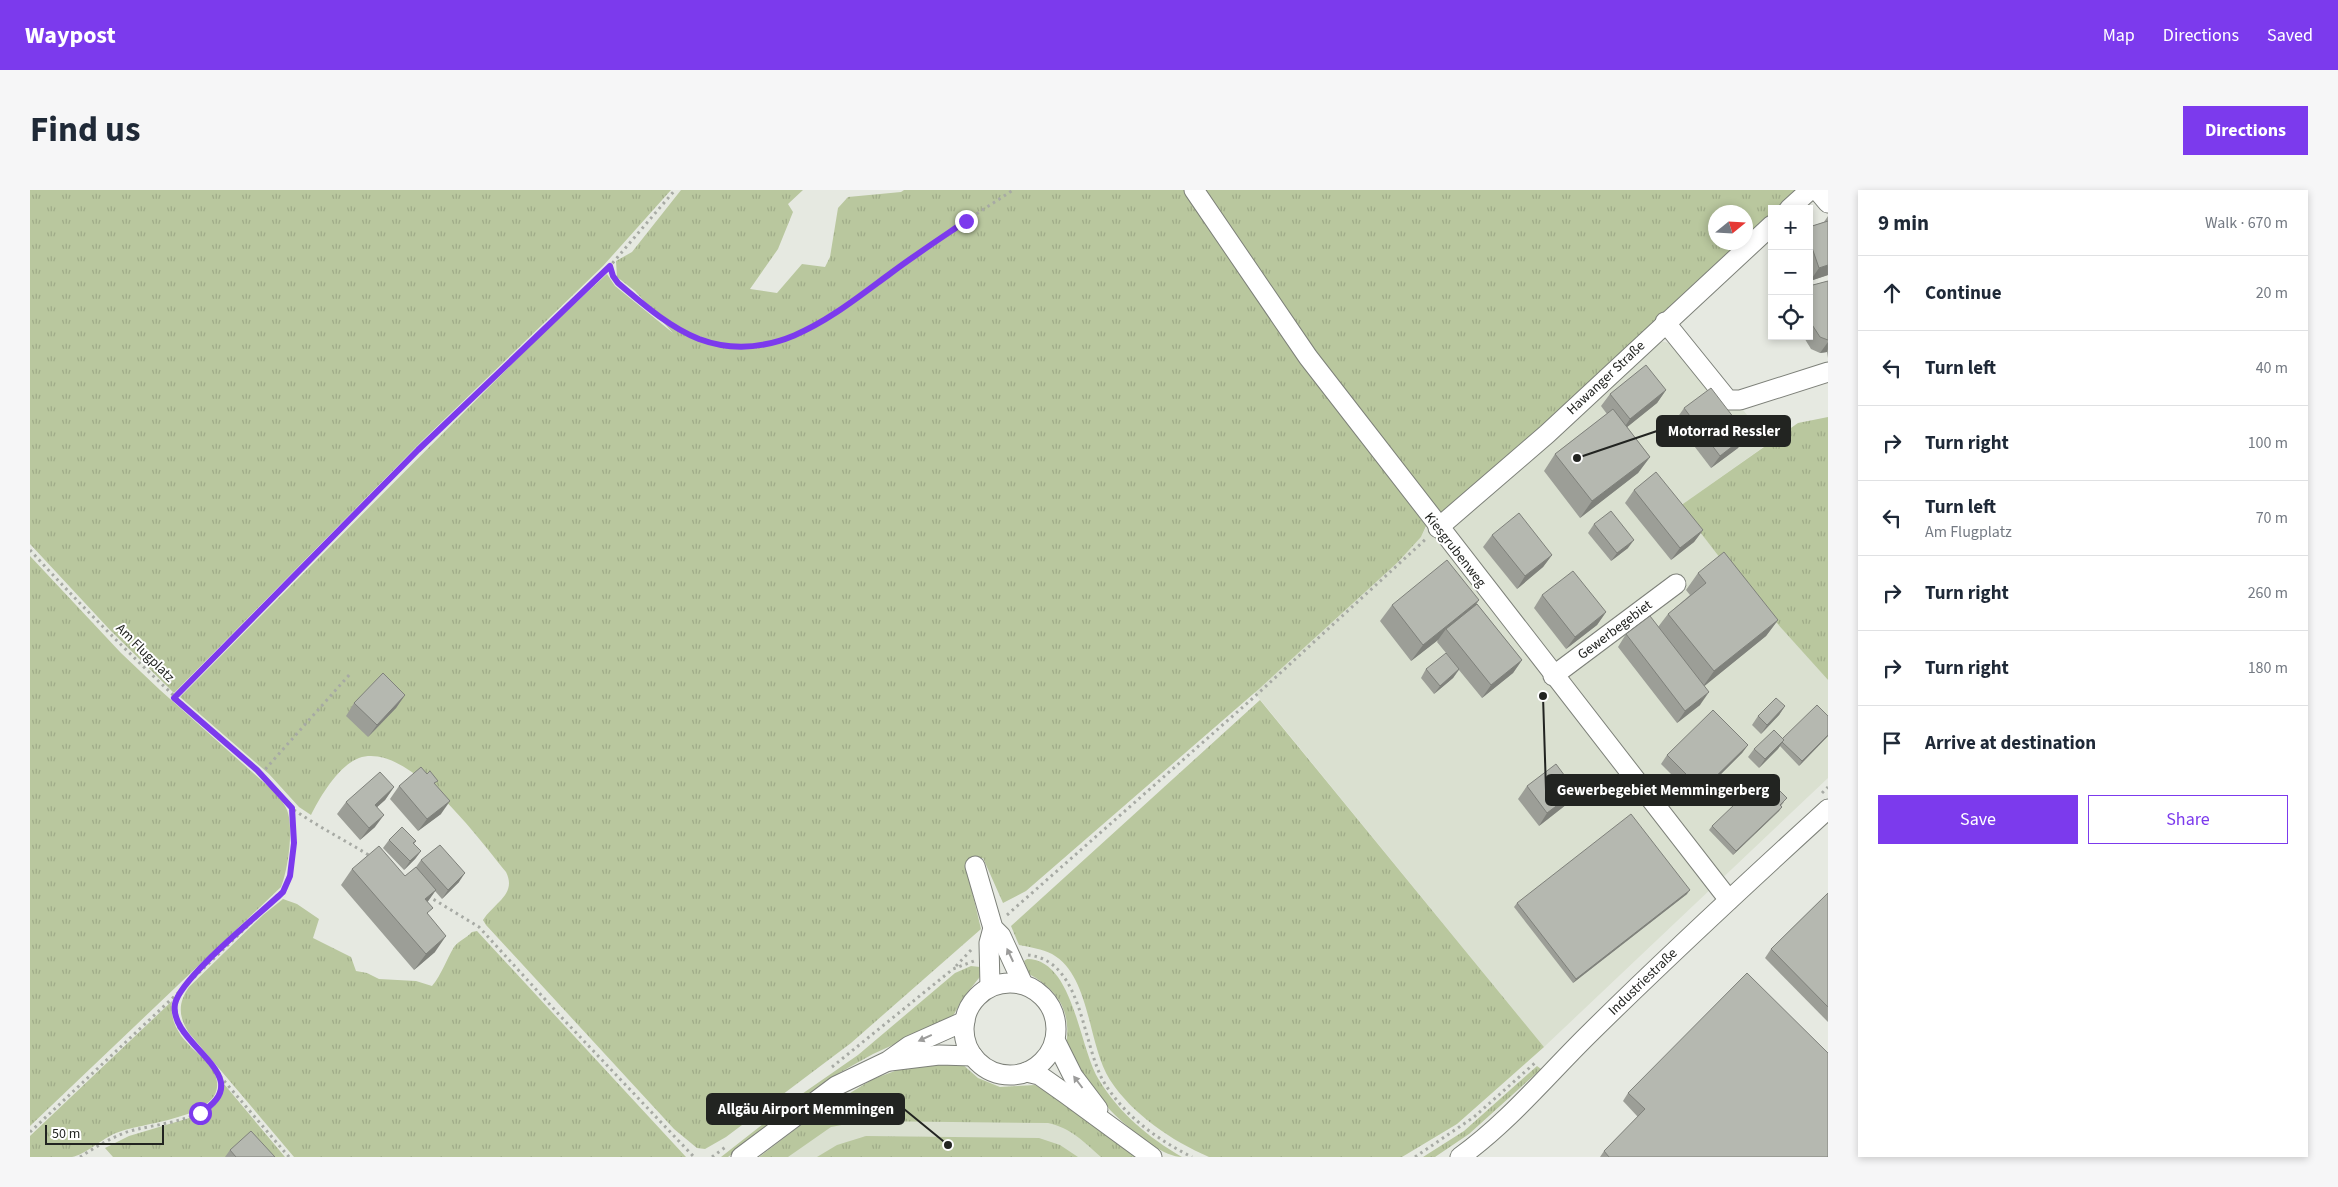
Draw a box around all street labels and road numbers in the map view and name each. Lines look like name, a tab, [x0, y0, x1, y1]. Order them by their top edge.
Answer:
street label: Hawanger Straße	[1562, 336, 1650, 420]
street label: Kiesgrubenweg	[1419, 508, 1491, 592]
street label: Gewerbegebiet	[1574, 595, 1657, 665]
street label: Am Flugplatz	[111, 619, 179, 687]
street label: Industriestraße	[1604, 944, 1682, 1020]

